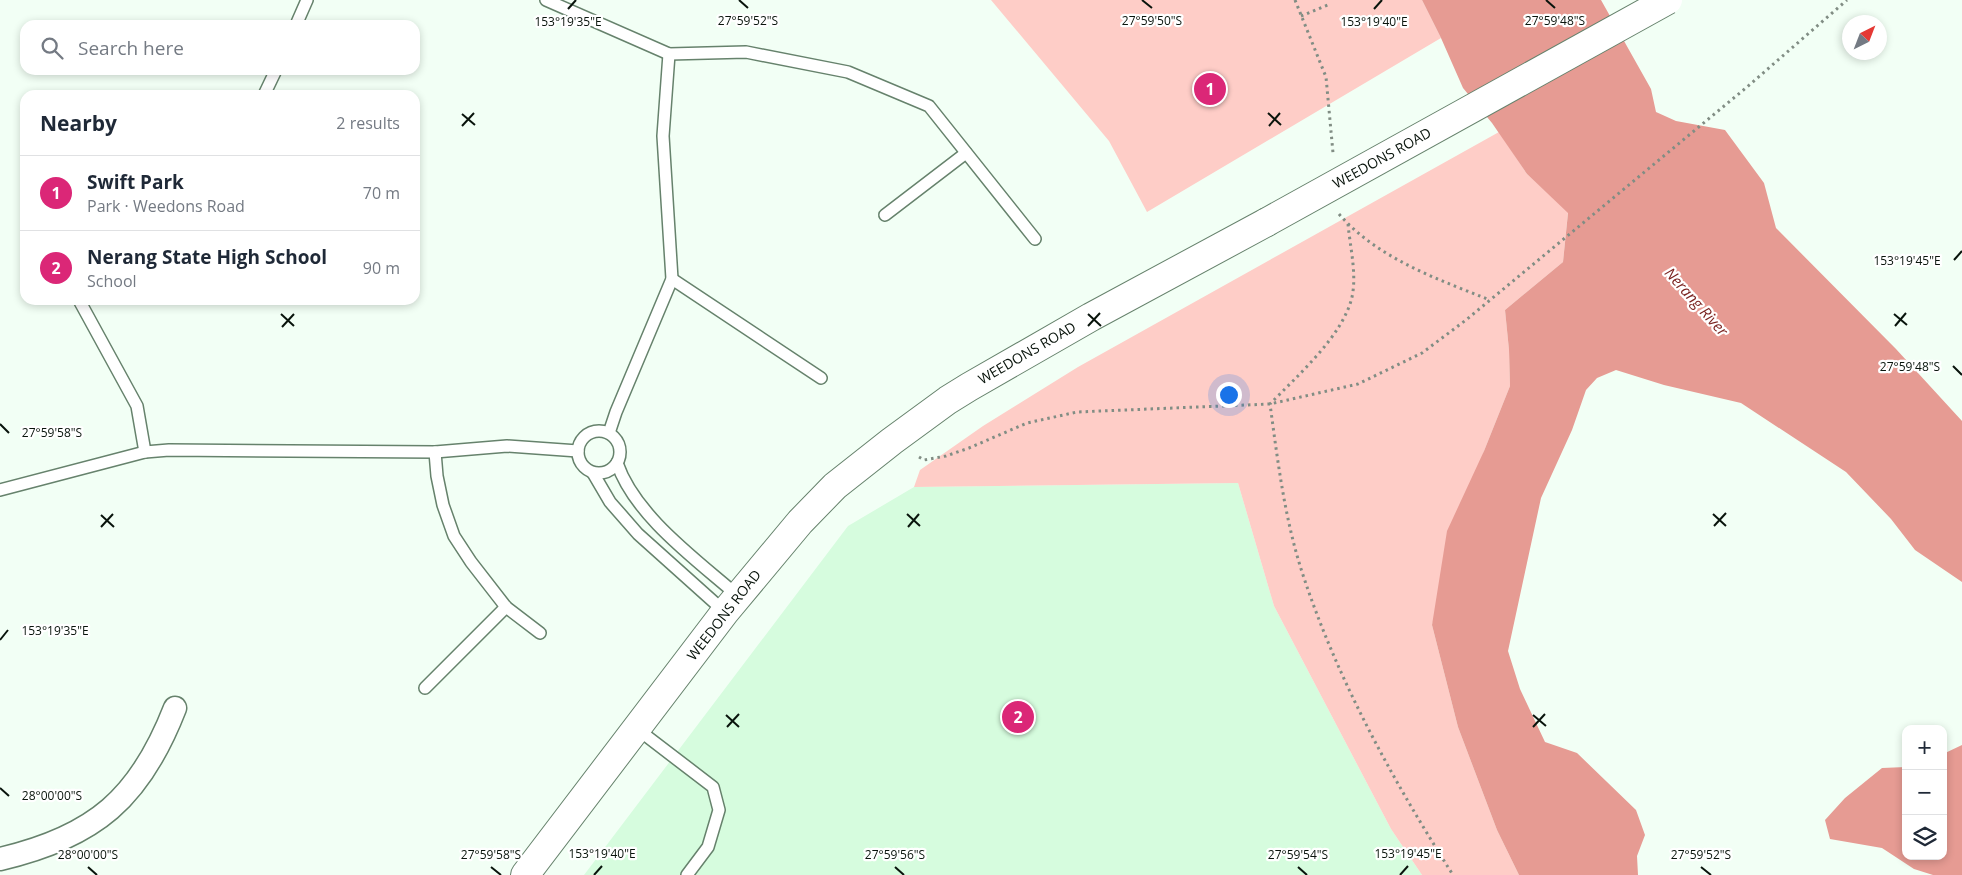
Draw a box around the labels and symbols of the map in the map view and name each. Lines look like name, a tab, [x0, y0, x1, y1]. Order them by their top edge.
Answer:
text: 27°59'52"S	[718, 12, 778, 29]
text: 27°59'50"S	[1122, 12, 1182, 29]
text: 27°59'48"S	[1525, 12, 1585, 29]
text: 153°19'35"E	[534, 13, 602, 30]
text: 153°19'40"E	[1340, 13, 1408, 30]
north arrow	[1842, 15, 1887, 60]
pin: 1	[1194, 70, 1226, 108]
street label: WEEDONS ROAD	[1329, 123, 1434, 193]
text: 153°19'45"E	[1873, 252, 1941, 269]
water label: Nerang River	[1661, 263, 1733, 341]
street label: WEEDONS ROAD	[974, 317, 1079, 388]
text: 27°59'48"S	[1880, 358, 1940, 375]
your location	[1216, 382, 1242, 408]
text: 27°59'58"S	[22, 424, 82, 441]
street label: WEEDONS ROAD	[682, 566, 765, 664]
text: 153°19'35"E	[21, 622, 89, 639]
pin: 2	[1002, 698, 1034, 736]
text: 28°00'00"S	[22, 787, 82, 804]
text: 153°19'40"E	[568, 845, 636, 862]
text: 153°19'45"E	[1374, 845, 1442, 862]
text: 28°00'00"S	[58, 846, 118, 863]
text: 27°59'58"S	[461, 846, 521, 863]
text: 27°59'56"S	[865, 846, 925, 863]
text: 27°59'54"S	[1268, 846, 1328, 863]
text: 27°59'52"S	[1671, 846, 1731, 863]

